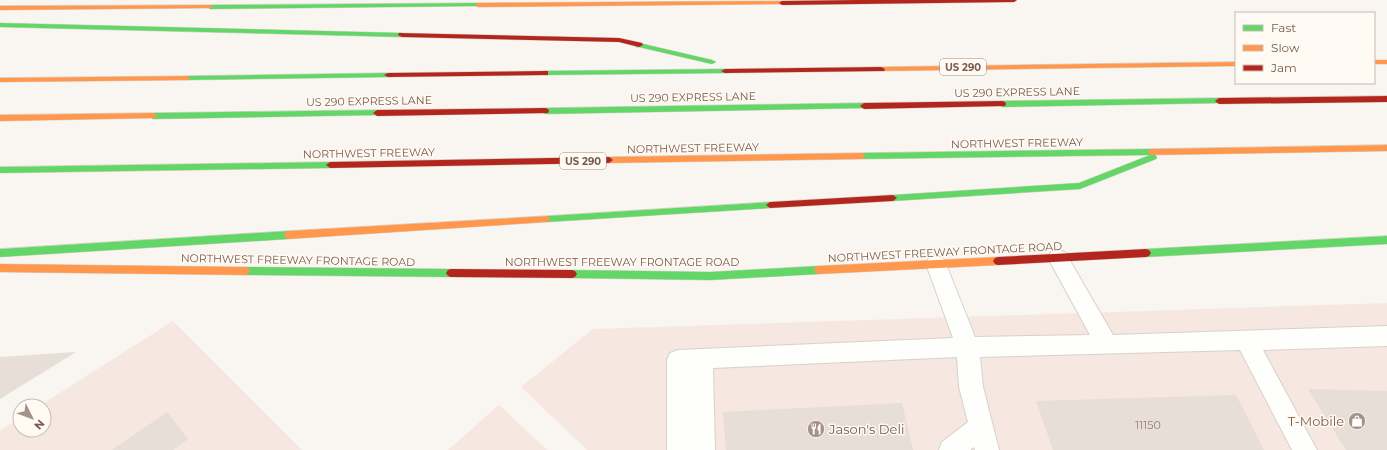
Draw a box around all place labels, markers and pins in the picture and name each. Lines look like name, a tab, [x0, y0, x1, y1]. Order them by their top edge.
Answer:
shop icon: T-Mobile	[1347, 411, 1367, 431]
place label: T-Mobile	[1288, 413, 1344, 429]
restaurant icon: Jason's Deli	[806, 419, 826, 439]
place label: Jason's Deli	[828, 421, 904, 437]

